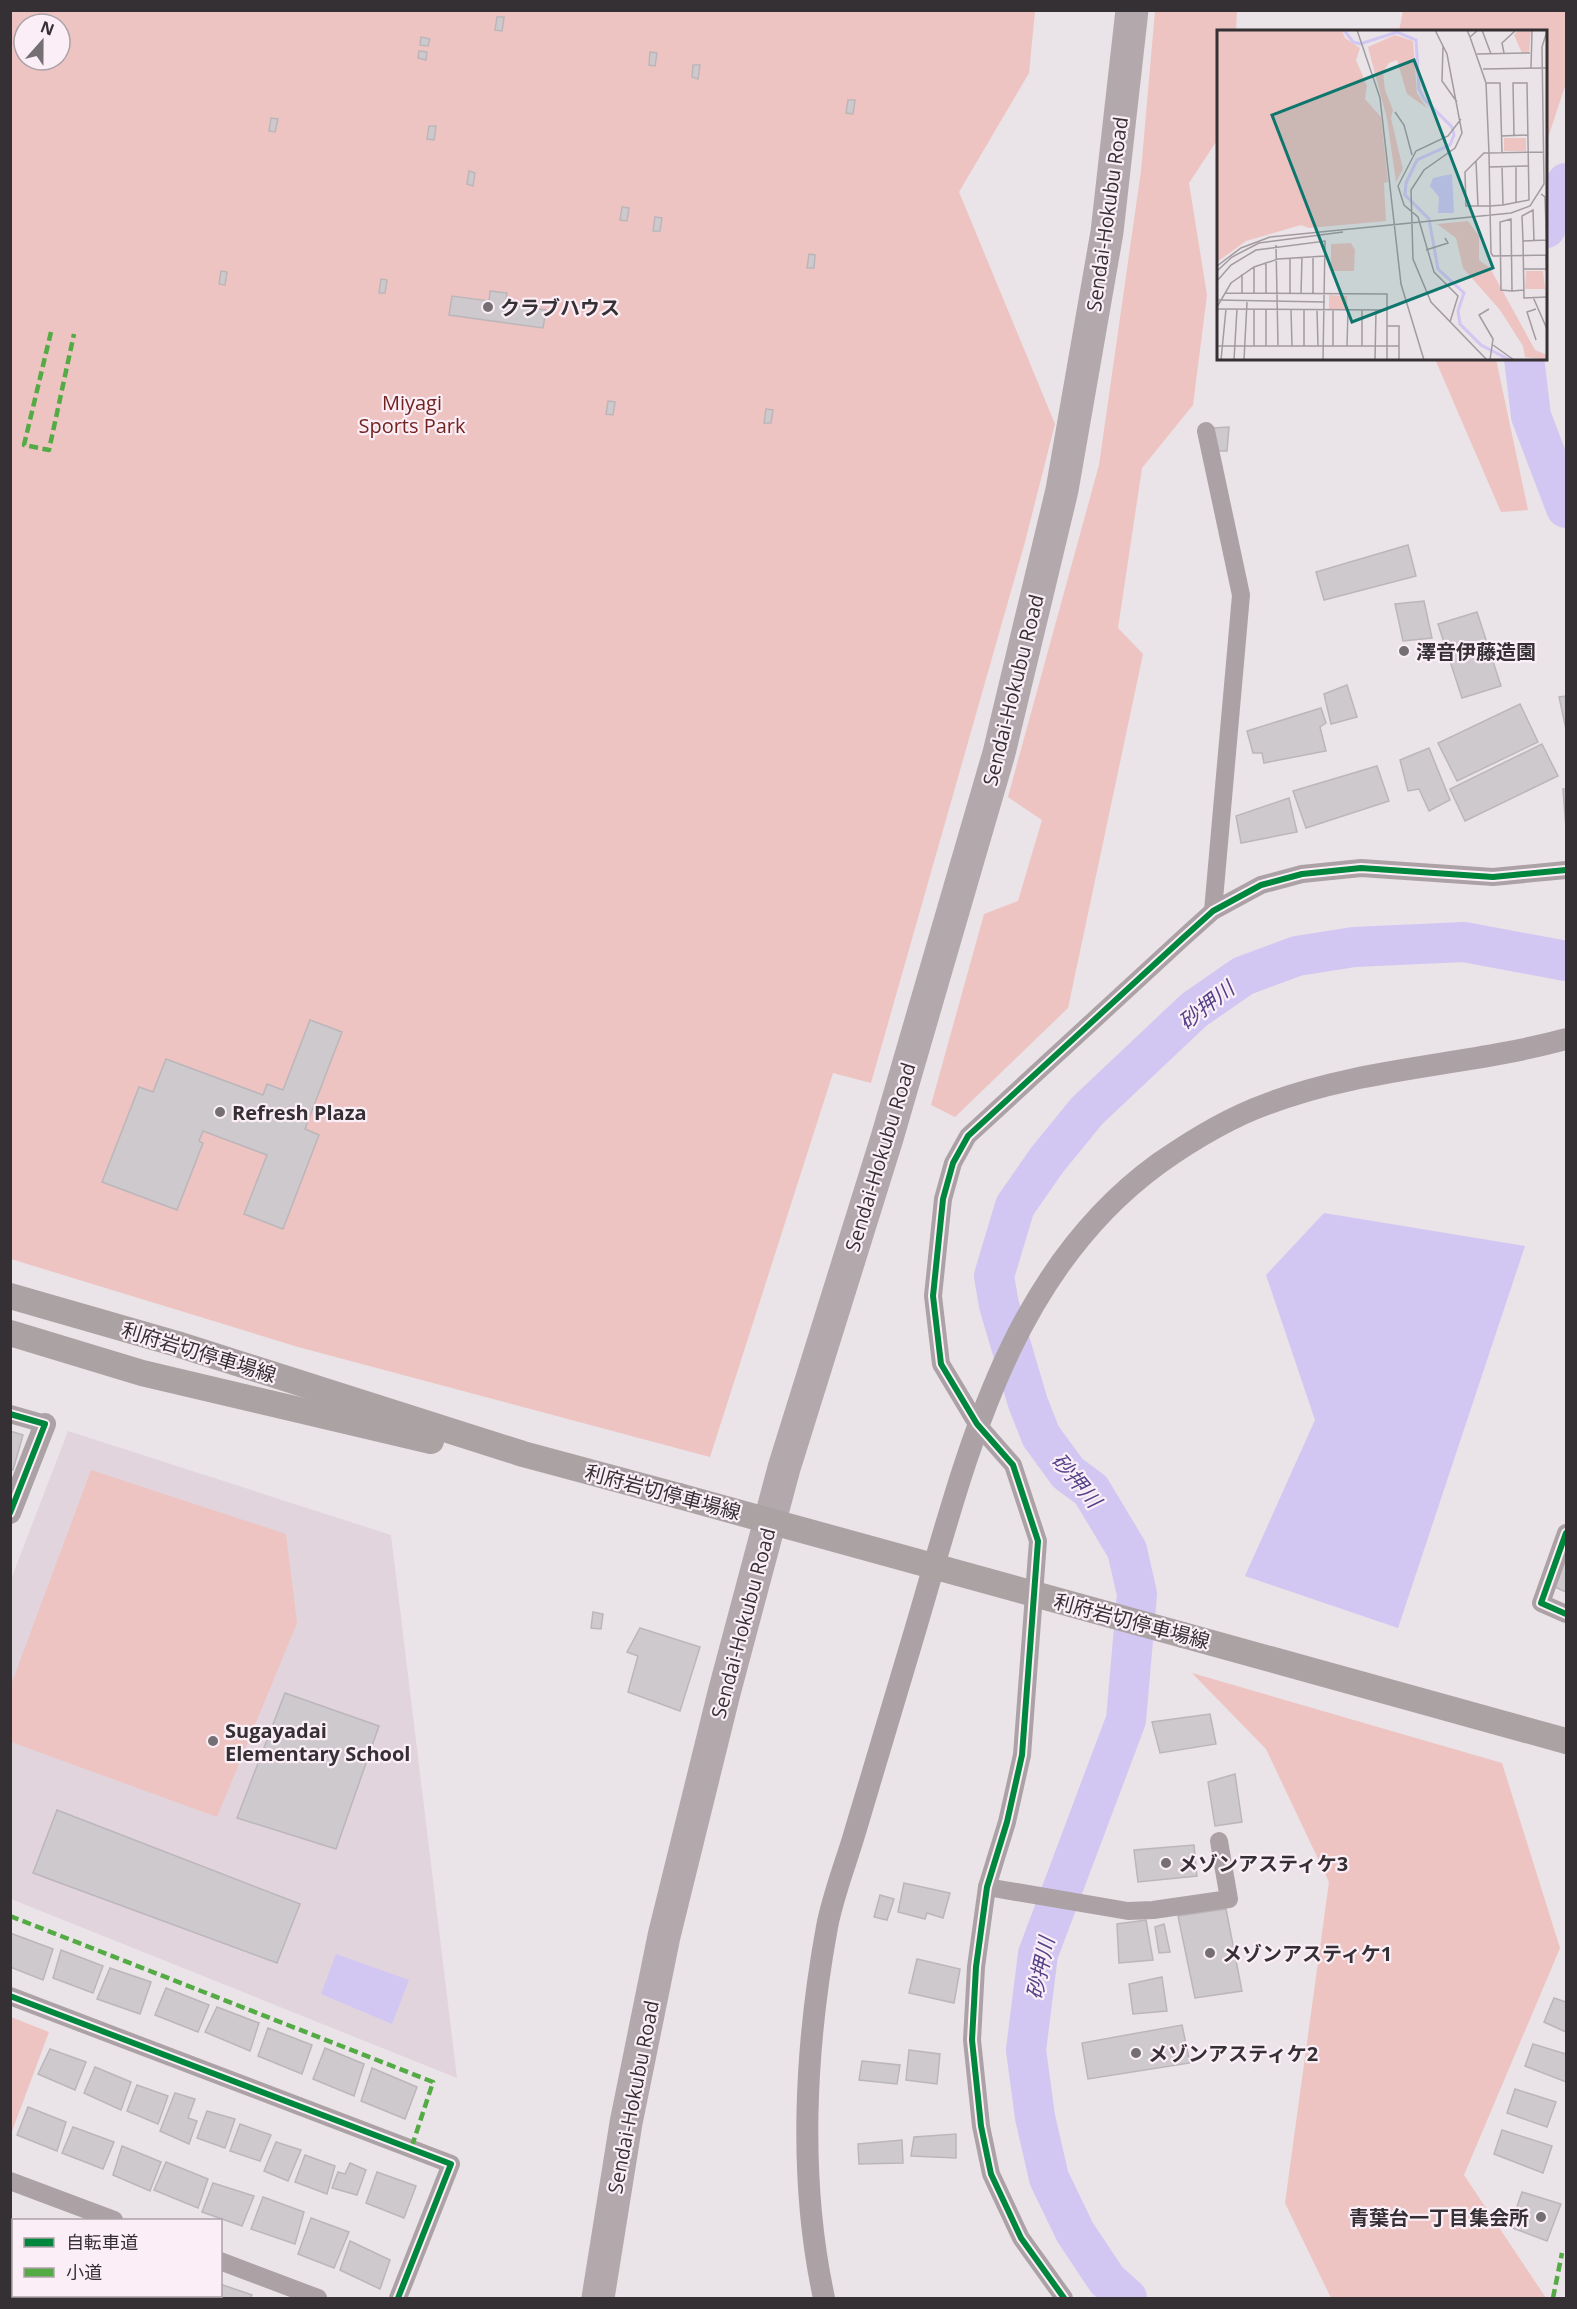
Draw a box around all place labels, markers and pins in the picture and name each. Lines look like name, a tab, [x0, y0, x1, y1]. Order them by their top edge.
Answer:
place label: クラブハウス	[500, 294, 620, 321]
marker: クラブハウス	[481, 300, 495, 314]
place label: 澤音伊藤造園	[1416, 638, 1536, 665]
marker: 澤音伊藤造園	[1397, 644, 1411, 658]
place label: Refresh Plaza	[232, 1099, 367, 1126]
marker: Refresh Plaza	[213, 1105, 227, 1119]
place label: Sugayadai Elementary School	[225, 1717, 410, 1767]
marker: Sugayadai Elementary School	[206, 1734, 220, 1748]
place label: メゾンアスティケ3	[1178, 1850, 1348, 1877]
marker: メゾンアスティケ3	[1159, 1856, 1173, 1870]
place label: メゾンアスティケ1	[1222, 1940, 1392, 1967]
marker: メゾンアスティケ1	[1203, 1946, 1217, 1960]
place label: メゾンアスティケ2	[1148, 2040, 1318, 2067]
marker: メゾンアスティケ2	[1129, 2046, 1143, 2060]
place label: 青葉台一丁目集会所	[1349, 2204, 1529, 2231]
marker: 青葉台一丁目集会所	[1534, 2210, 1548, 2224]

